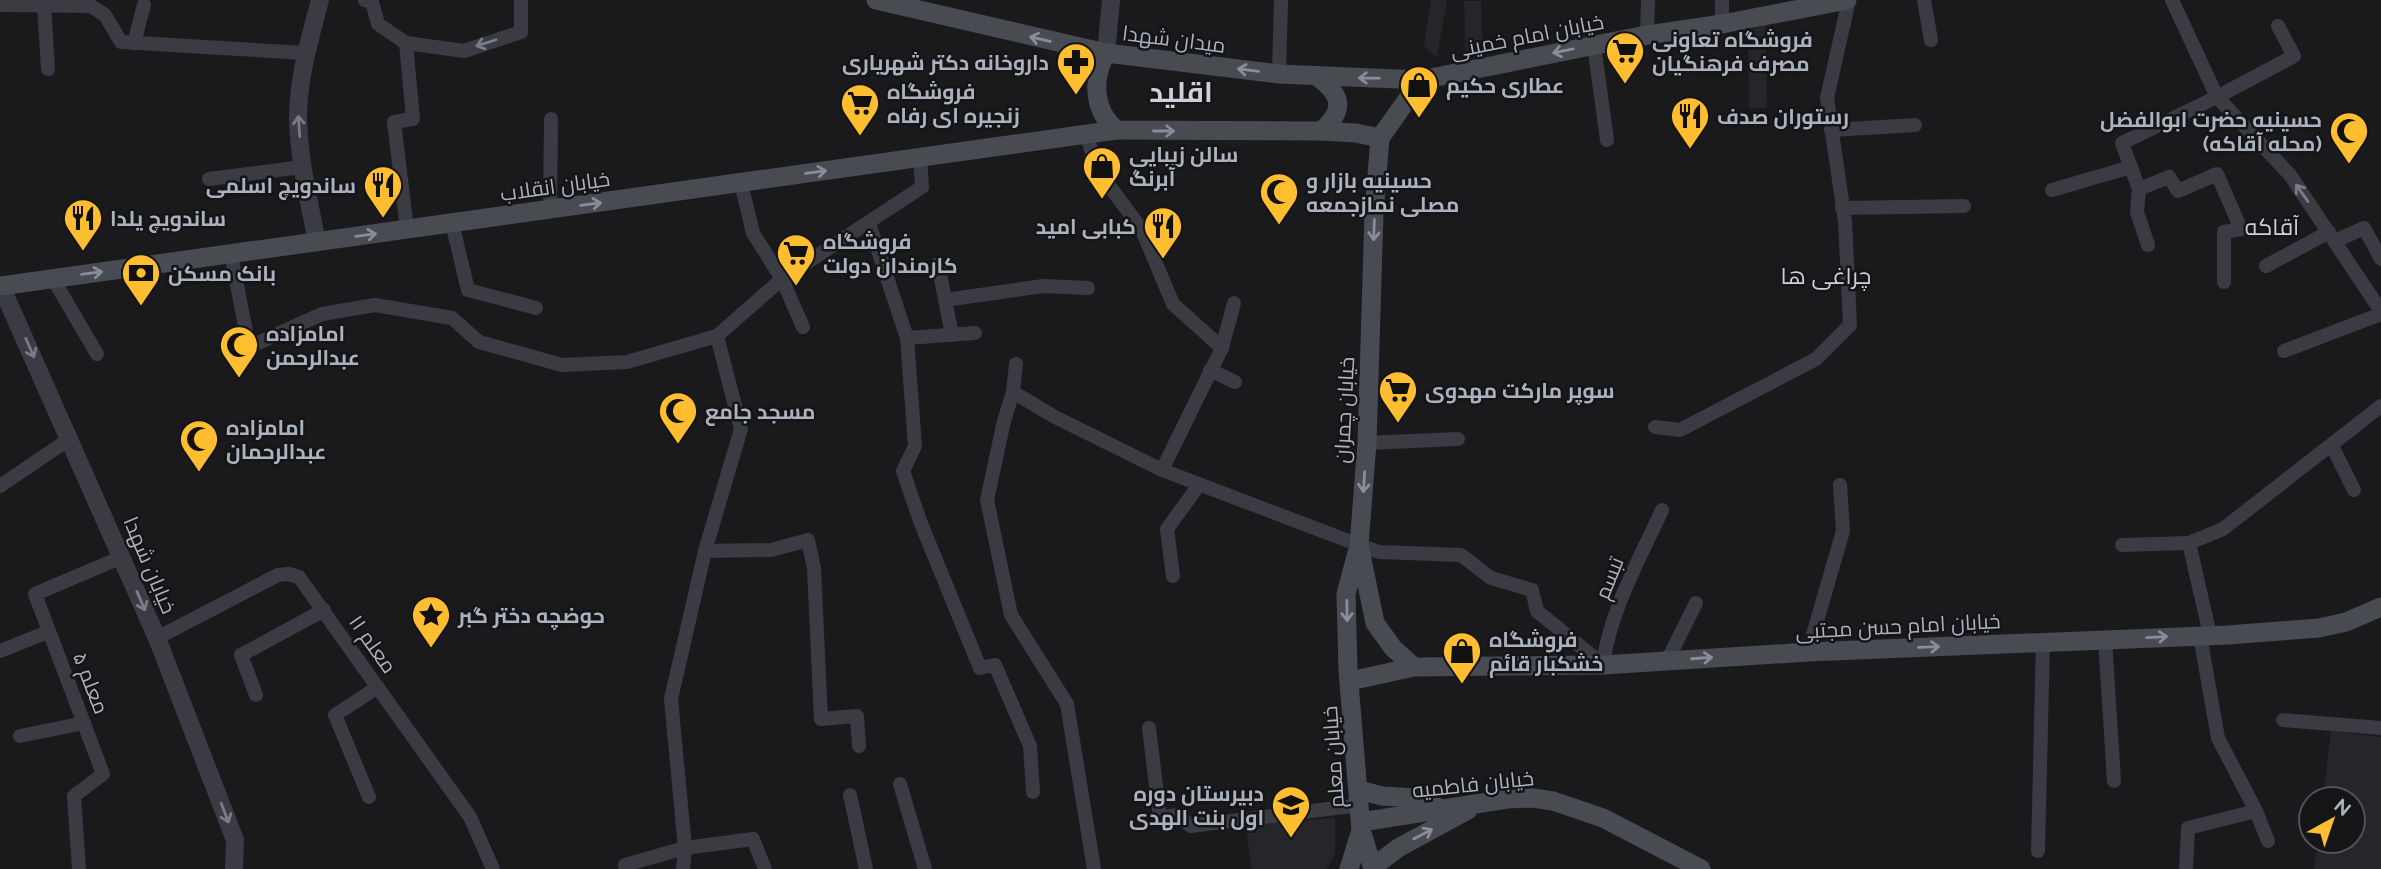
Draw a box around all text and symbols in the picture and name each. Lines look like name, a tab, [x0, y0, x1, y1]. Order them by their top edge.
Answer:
street label: خیابان امام خمینی	[1448, 9, 1606, 65]
street label: میدان شهدا	[1121, 20, 1227, 59]
place label: فروشگاه تعاونی مصرف فرهنگیان	[1652, 27, 1813, 76]
supermarket icon: فروشگاه تعاونی مصرف فرهنگیان	[1604, 30, 1646, 85]
one-way arrow	[1029, 31, 1052, 45]
one-way arrow	[476, 38, 498, 50]
pharmacy icon: داروخانه دکتر شهریاری	[1055, 41, 1097, 96]
one-way arrow	[1552, 45, 1575, 59]
place label: داروخانه دکتر شهریاری	[842, 50, 1049, 76]
one-way arrow	[1237, 64, 1260, 77]
shop icon: عطاری حکیم	[1398, 64, 1440, 119]
one-way arrow	[1358, 71, 1381, 85]
place label: عطاری حکیم	[1446, 73, 1564, 100]
district label: اقلید	[1149, 76, 1213, 109]
place label: فروشگاه زنجیره ای رفاه	[887, 79, 1020, 128]
supermarket icon: فروشگاه زنجیره ای رفاه	[839, 82, 881, 137]
restaurant icon: رستوران صدف	[1669, 95, 1711, 150]
place label: رستوران صدف	[1717, 104, 1849, 130]
place label: حسینیه حضرت ابوالفضل (محله آقاکه)	[2100, 107, 2322, 156]
mosque icon: حسینیه حضرت ابوالفضل (محله آقاکه)	[2328, 110, 2370, 165]
one-way arrow	[292, 116, 305, 138]
one-way arrow	[1152, 124, 1175, 138]
place label: سالن زیبایی آبرنگ	[1129, 142, 1238, 191]
shop icon: سالن زیبایی آبرنگ	[1081, 145, 1123, 200]
restaurant icon: ساندویچ اسلمی	[362, 164, 404, 219]
street label: خیابان انقلاب	[499, 166, 612, 207]
one-way arrow	[804, 166, 827, 179]
place label: حسینیه بازار و مصلی نمازجمعه	[1306, 168, 1459, 217]
mosque icon: حسینیه بازار و مصلی نمازجمعه	[1258, 171, 1300, 226]
place label: ساندویچ اسلمی	[206, 173, 356, 200]
one-way arrow	[2295, 184, 2309, 203]
restaurant icon: ساندویچ یلدا	[62, 197, 104, 252]
one-way arrow	[579, 197, 602, 210]
restaurant icon: کبابی امید	[1142, 205, 1184, 260]
place label: ساندویچ یلدا	[110, 206, 226, 233]
district label: آقاکه	[2245, 213, 2299, 240]
place label: کبابی امید	[1036, 214, 1136, 239]
one-way arrow	[1367, 218, 1380, 241]
one-way arrow	[354, 228, 377, 241]
place label: فروشگاه کارمندان دولت	[823, 229, 958, 279]
supermarket icon: فروشگاه کارمندان دولت	[775, 232, 817, 287]
bank icon: بانک مسکن	[120, 252, 162, 307]
place label: بانک مسکن	[168, 261, 276, 286]
district label: چراغی ها	[1781, 262, 1871, 291]
one-way arrow	[80, 267, 103, 280]
place label: امامزاده عبدالرحمن	[266, 321, 360, 370]
mosque icon: امامزاده عبدالرحمن	[218, 324, 260, 379]
one-way arrow	[24, 337, 37, 358]
street label: خیابان چمران	[1329, 356, 1361, 464]
supermarket icon: سوپر مارکت مهدوی	[1377, 369, 1419, 424]
place label: سوپر مارکت مهدوی	[1425, 378, 1615, 406]
mosque icon: مسجد جامع	[657, 390, 699, 445]
place label: مسجد جامع	[705, 399, 815, 426]
place label: امامزاده عبدالرحمان	[226, 415, 326, 464]
mosque icon: امامزاده عبدالرحمان	[178, 418, 220, 473]
one-way arrow	[1357, 470, 1370, 493]
street label: خیابان شهدا	[117, 513, 182, 618]
street label: تبسم	[1589, 553, 1631, 604]
one-way arrow	[135, 590, 148, 611]
place icon: حوضچه دختر گبر	[410, 594, 452, 649]
one-way arrow	[1340, 600, 1354, 623]
place label: حوضچه دختر گبر	[457, 603, 605, 631]
street label: خیابان امام حسن مجتبی	[1795, 608, 2001, 646]
street label: معلم ۱۱	[342, 610, 402, 679]
place label: فروشگاه خشکبار قائم	[1489, 627, 1603, 678]
shop icon: فروشگاه خشکبار قائم	[1441, 630, 1483, 685]
one-way arrow	[2145, 630, 2168, 643]
one-way arrow	[1918, 640, 1941, 653]
street label: معلم ۵	[66, 649, 114, 718]
one-way arrow	[1691, 652, 1714, 665]
street label: خیابان معلم	[1317, 705, 1351, 809]
street label: خیابان فاطمیه	[1411, 765, 1535, 804]
place label: دبیرستان دوره اول بنت الهدی	[1129, 781, 1264, 831]
school or university icon: دبیرستان دوره اول بنت الهدی	[1270, 784, 1312, 839]
north arrow	[2297, 785, 2367, 855]
text: N	[2330, 794, 2356, 820]
one-way arrow	[219, 801, 232, 823]
one-way arrow	[1412, 827, 1432, 841]

